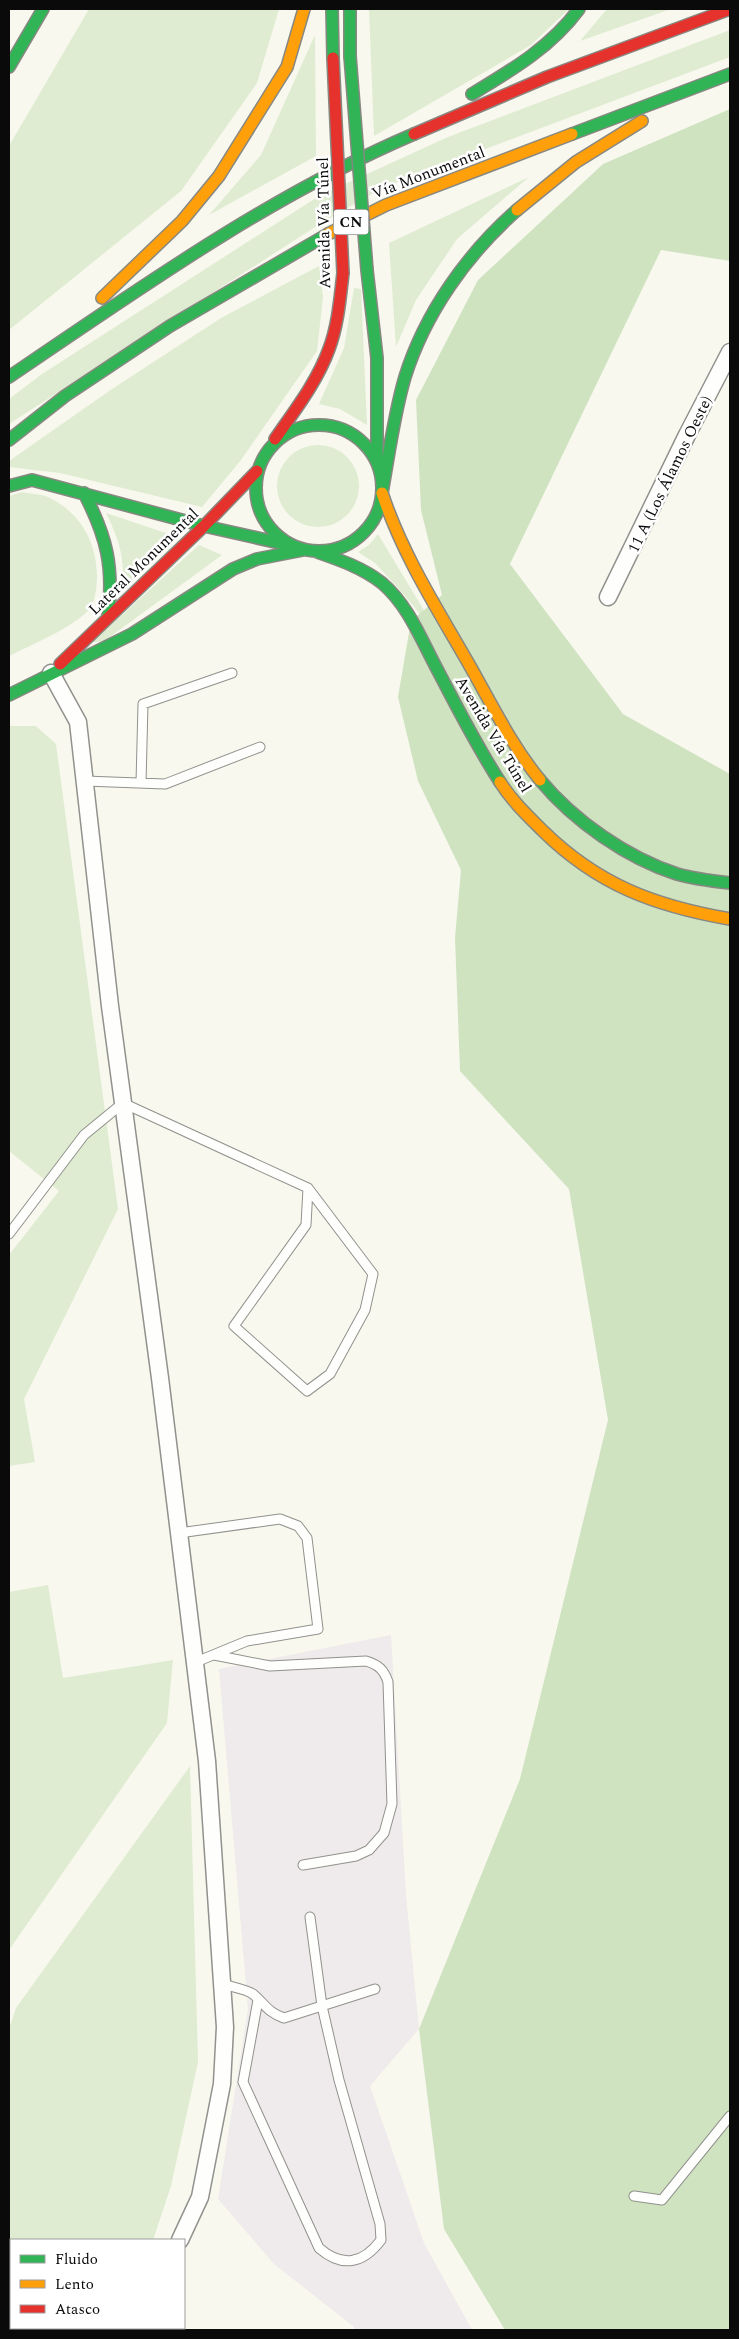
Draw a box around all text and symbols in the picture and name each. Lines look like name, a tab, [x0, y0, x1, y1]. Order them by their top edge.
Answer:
street label: Vía Monumental	[368, 140, 489, 206]
street label: Avenida Vía Túnel	[311, 157, 337, 289]
road number: CN	[334, 210, 368, 234]
street label: 11 A (Los Álamos Oeste)	[621, 392, 718, 557]
street label: Lateral Monumental	[83, 503, 204, 621]
street label: Avenida Vía Túnel	[449, 672, 537, 797]
legend	[10, 2239, 185, 2329]
text: Fluido	[55, 2248, 98, 2271]
text: Lento	[55, 2273, 94, 2296]
text: Atasco	[55, 2298, 100, 2321]

